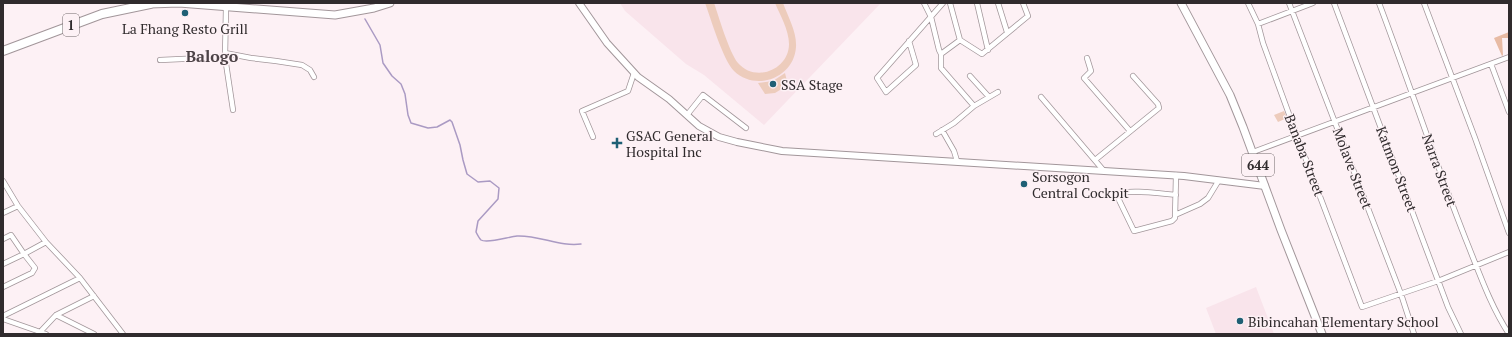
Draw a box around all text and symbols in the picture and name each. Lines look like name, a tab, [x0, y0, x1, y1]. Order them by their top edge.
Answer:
marker: La Fhang Resto Grill	[180, 8, 190, 18]
road number: 1	[63, 14, 79, 36]
place label: La Fhang Resto Grill	[122, 19, 248, 38]
district label: Balogo	[186, 45, 239, 67]
place label: SSA Stage	[781, 75, 843, 94]
marker: SSA Stage	[768, 79, 778, 89]
street label: Banaba Street	[1281, 111, 1330, 200]
street label: Katmon Street	[1372, 123, 1422, 215]
street label: Molave Street	[1329, 125, 1378, 212]
place label: GSAC General Hospital Inc	[626, 126, 713, 161]
street label: Narra Street	[1418, 131, 1462, 210]
marker: GSAC General Hospital Inc	[611, 137, 623, 149]
road number: 644	[1242, 154, 1274, 176]
place label: Sorsogon Central Cockpit	[1032, 167, 1130, 202]
marker: Sorsogon Central Cockpit	[1019, 179, 1029, 189]
place label: Bibincahan Elementary School	[1248, 312, 1439, 331]
marker: Bibincahan Elementary School	[1235, 316, 1245, 326]

